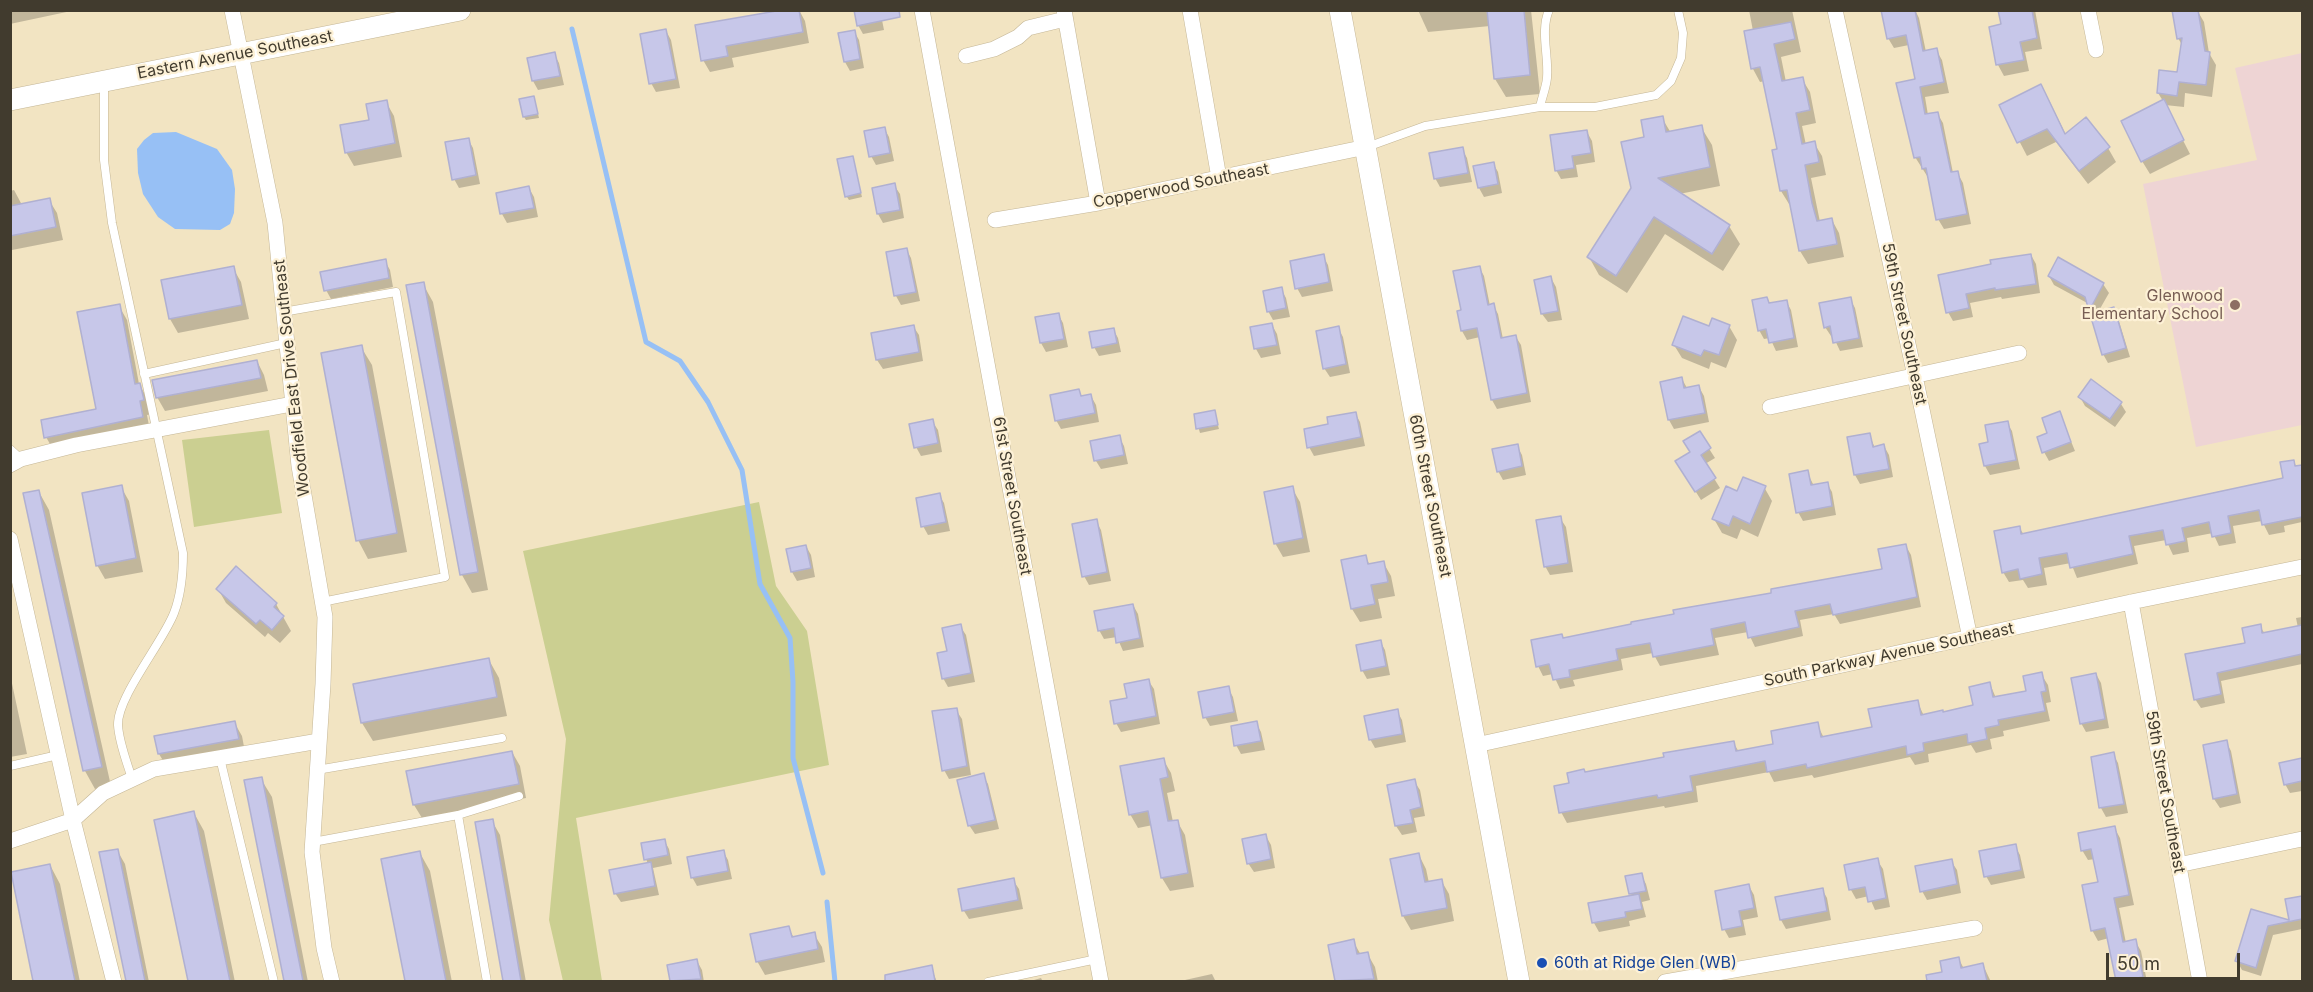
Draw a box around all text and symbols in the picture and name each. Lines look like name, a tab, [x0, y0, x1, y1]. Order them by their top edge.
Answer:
street label: Eastern Avenue Southeast	[136, 27, 334, 83]
street label: Copperwood Southeast	[1091, 160, 1271, 212]
street label: 59th Street Southeast	[1877, 241, 1931, 407]
street label: Woodfield East Drive Southeast	[270, 258, 314, 498]
place label: Glenwood Elementary School	[2081, 286, 2223, 324]
marker: Glenwood Elementary School	[2228, 298, 2242, 312]
street label: 60th Street Southeast	[1405, 413, 1455, 579]
street label: 61st Street Southeast	[989, 415, 1035, 577]
street label: South Parkway Avenue Southeast	[1762, 619, 2016, 691]
street label: 59th Street Southeast	[2141, 709, 2189, 875]
scale bar	[2109, 941, 2242, 979]
place label: 60th at Ridge Glen (WB)	[1554, 953, 1737, 973]
text: 50 m	[2117, 953, 2160, 974]
marker: 60th at Ridge Glen (WB)	[1535, 956, 1549, 970]

